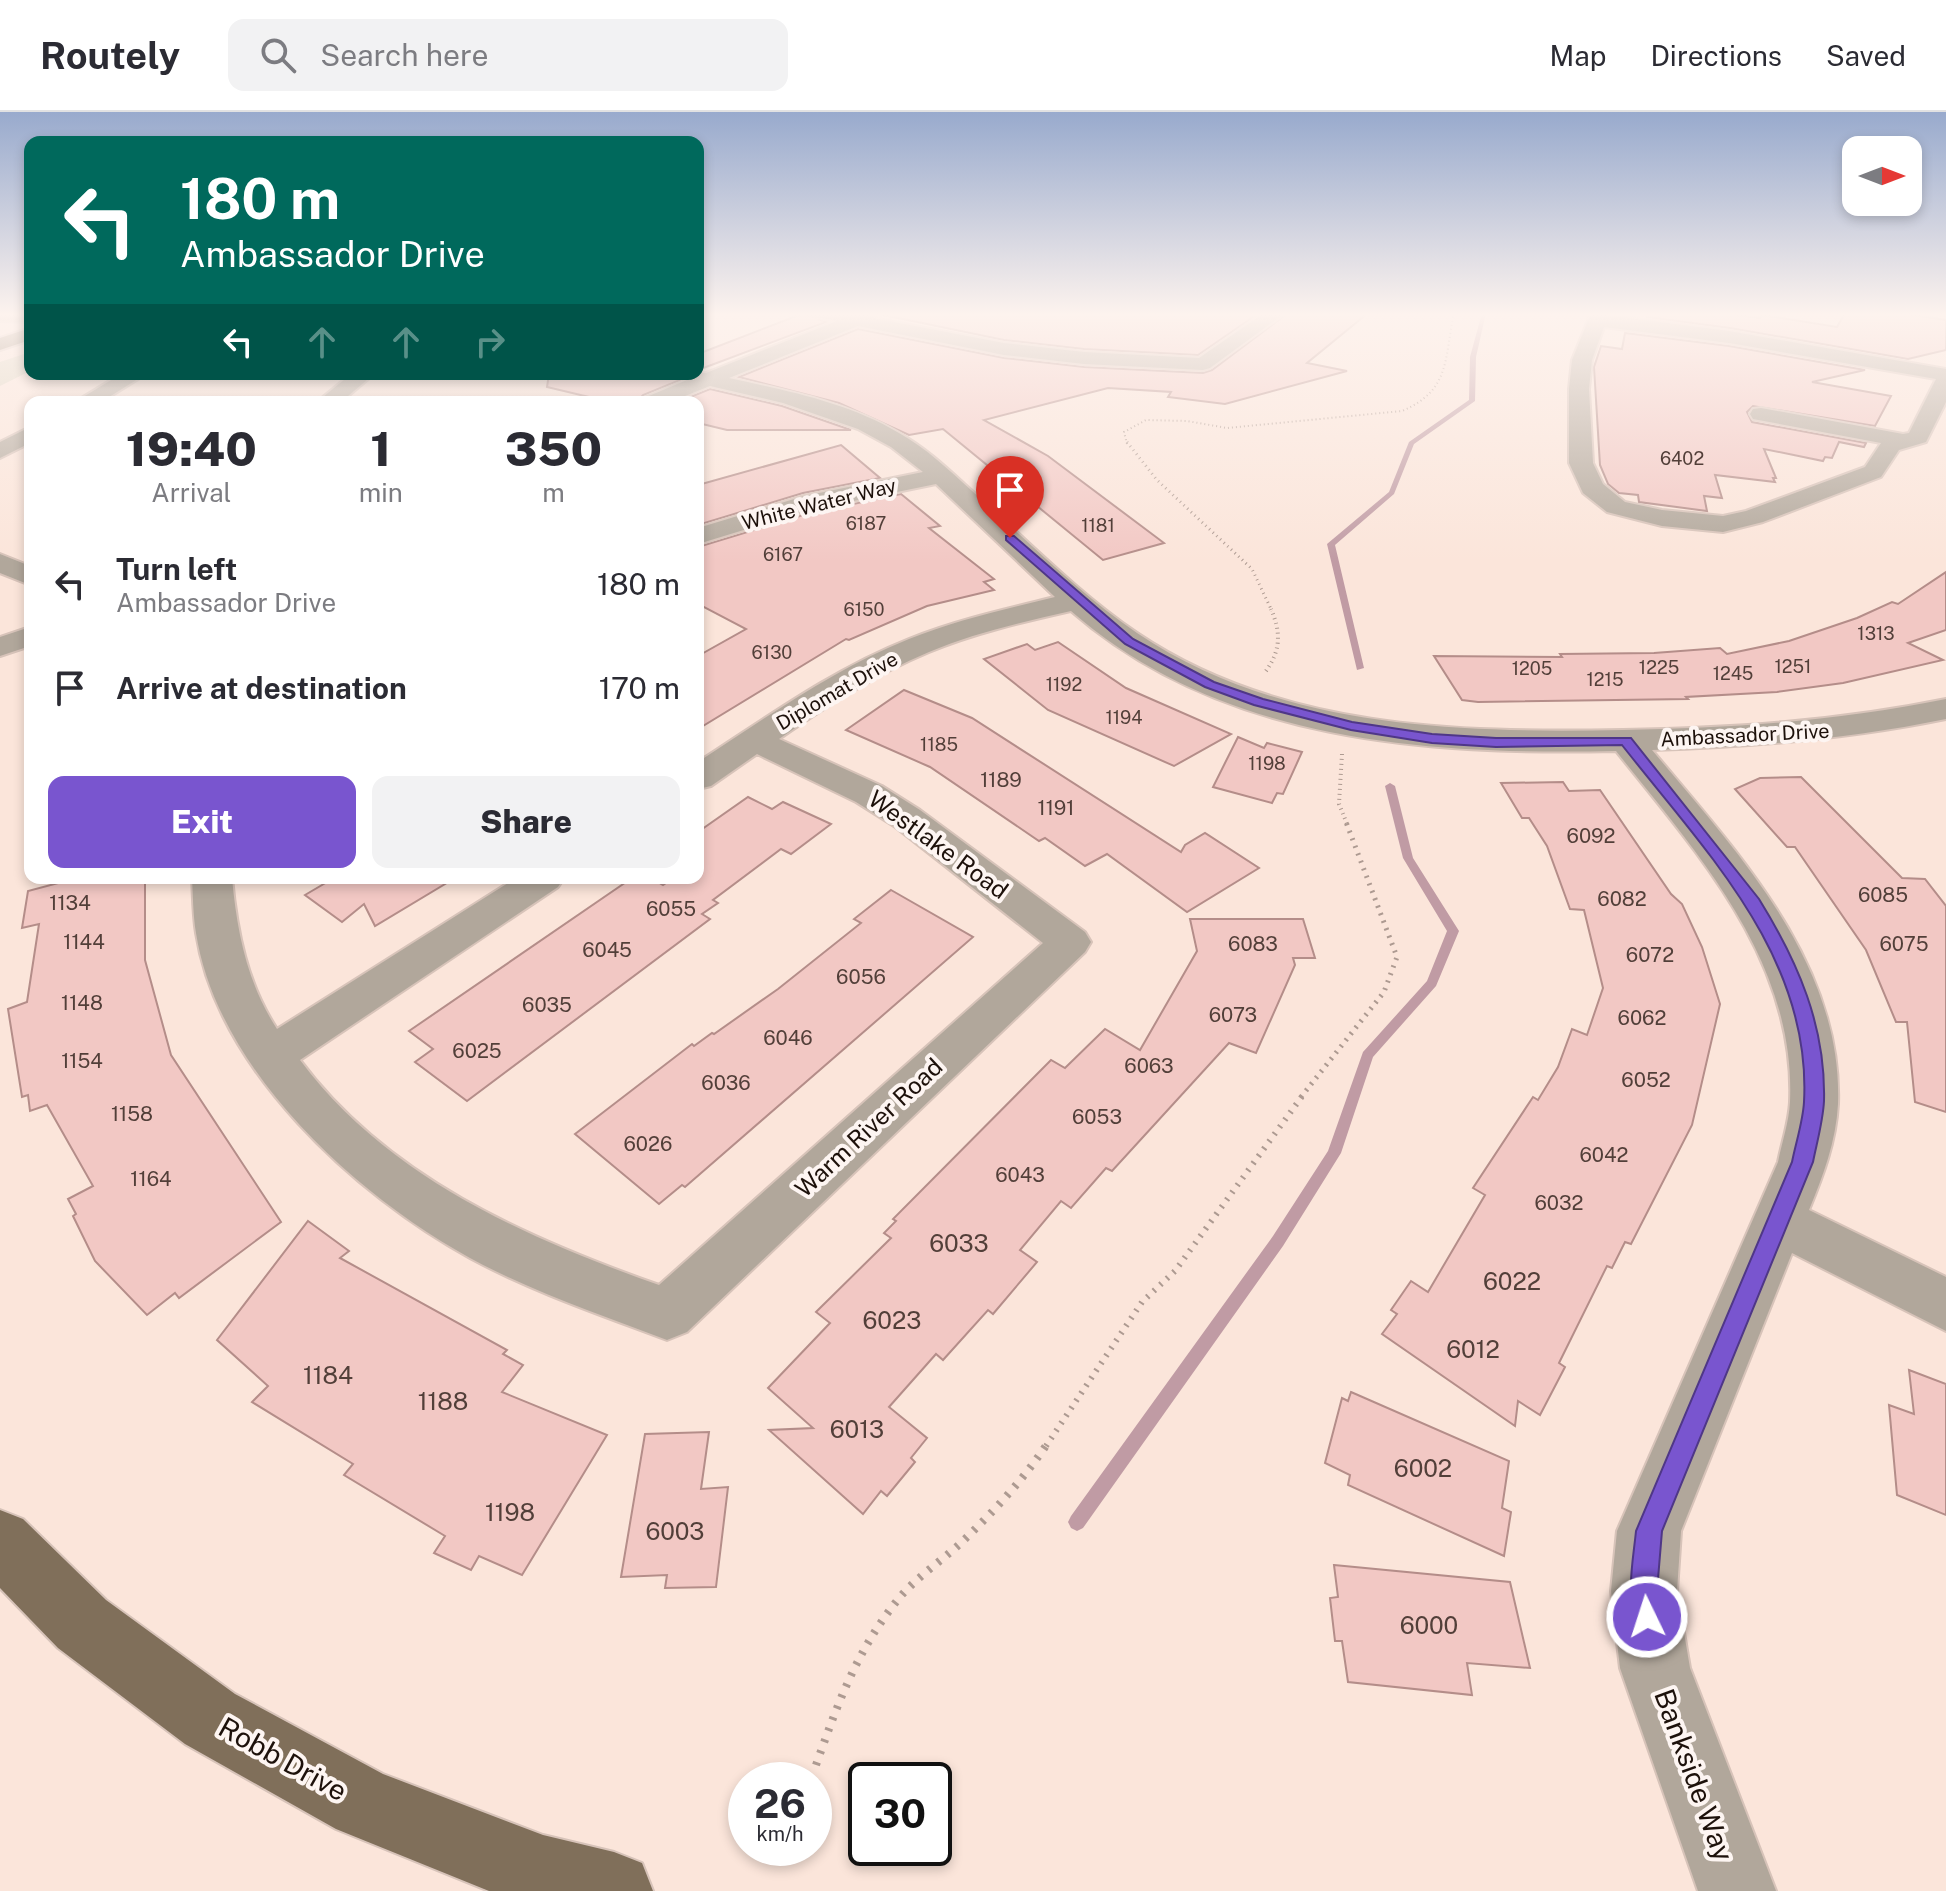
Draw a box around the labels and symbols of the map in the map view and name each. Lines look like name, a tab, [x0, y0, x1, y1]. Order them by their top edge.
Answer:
north arrow	[1842, 136, 1922, 216]
house number: 6402	[1660, 448, 1704, 469]
pin	[976, 456, 1044, 538]
street label: White Water Way	[739, 473, 899, 535]
house number: 6187	[846, 513, 886, 534]
house number: 1181	[1081, 515, 1115, 536]
house number: 6167	[763, 544, 803, 565]
house number: 6150	[843, 599, 885, 620]
house number: 1313	[1857, 623, 1895, 644]
house number: 6130	[752, 642, 792, 663]
street label: Diplomat Drive	[772, 647, 902, 735]
house number: 1251	[1775, 656, 1811, 677]
house number: 1225	[1639, 657, 1679, 678]
house number: 1205	[1512, 658, 1552, 679]
house number: 1245	[1713, 663, 1753, 684]
house number: 1215	[1587, 669, 1623, 690]
house number: 1192	[1046, 674, 1082, 695]
house number: 1194	[1105, 707, 1143, 728]
street label: Ambassador Drive	[1660, 719, 1830, 751]
house number: 1185	[920, 734, 958, 755]
house number: 1198	[1248, 753, 1286, 774]
house number: 1189	[980, 768, 1022, 792]
street label: Westlake Road	[863, 784, 1014, 904]
house number: 1191	[1038, 796, 1074, 820]
house number: 6092	[1567, 824, 1615, 848]
house number: 6085	[1858, 883, 1908, 907]
house number: 6082	[1597, 887, 1647, 911]
house number: 1134	[49, 891, 91, 915]
house number: 6055	[646, 897, 696, 921]
house number: 1144	[63, 930, 105, 954]
house number: 6083	[1228, 932, 1278, 956]
house number: 6075	[1879, 932, 1929, 956]
house number: 6045	[582, 938, 632, 962]
house number: 6072	[1626, 943, 1674, 967]
house number: 6056	[836, 965, 886, 989]
house number: 1148	[61, 991, 103, 1015]
house number: 6035	[522, 993, 572, 1017]
house number: 6073	[1209, 1003, 1257, 1027]
house number: 6062	[1618, 1006, 1666, 1030]
house number: 6046	[763, 1026, 813, 1050]
house number: 6025	[452, 1039, 502, 1063]
house number: 1154	[61, 1049, 103, 1073]
street label: Warm River Road	[789, 1052, 948, 1203]
house number: 6063	[1124, 1054, 1174, 1078]
house number: 6052	[1621, 1068, 1671, 1092]
house number: 6036	[701, 1071, 751, 1095]
house number: 1158	[111, 1102, 153, 1126]
house number: 6053	[1072, 1105, 1122, 1129]
house number: 6026	[624, 1132, 672, 1156]
house number: 6042	[1579, 1143, 1629, 1167]
house number: 6043	[995, 1163, 1045, 1187]
house number: 1164	[130, 1167, 172, 1191]
house number: 6032	[1535, 1191, 1583, 1215]
house number: 6033	[929, 1229, 989, 1257]
house number: 6022	[1483, 1267, 1541, 1295]
house number: 6023	[863, 1306, 921, 1334]
house number: 6012	[1446, 1335, 1500, 1363]
house number: 1184	[303, 1361, 353, 1389]
house number: 1188	[418, 1387, 468, 1415]
house number: 6013	[830, 1415, 884, 1443]
house number: 6002	[1394, 1454, 1452, 1482]
house number: 1198	[485, 1498, 535, 1526]
house number: 6003	[646, 1517, 704, 1545]
position arrow	[1605, 1575, 1689, 1659]
house number: 6000	[1400, 1611, 1458, 1639]
street label: Bankside Way	[1648, 1684, 1741, 1865]
street label: Robb Drive	[213, 1710, 353, 1807]
speed limit sign: 30	[848, 1762, 952, 1866]

